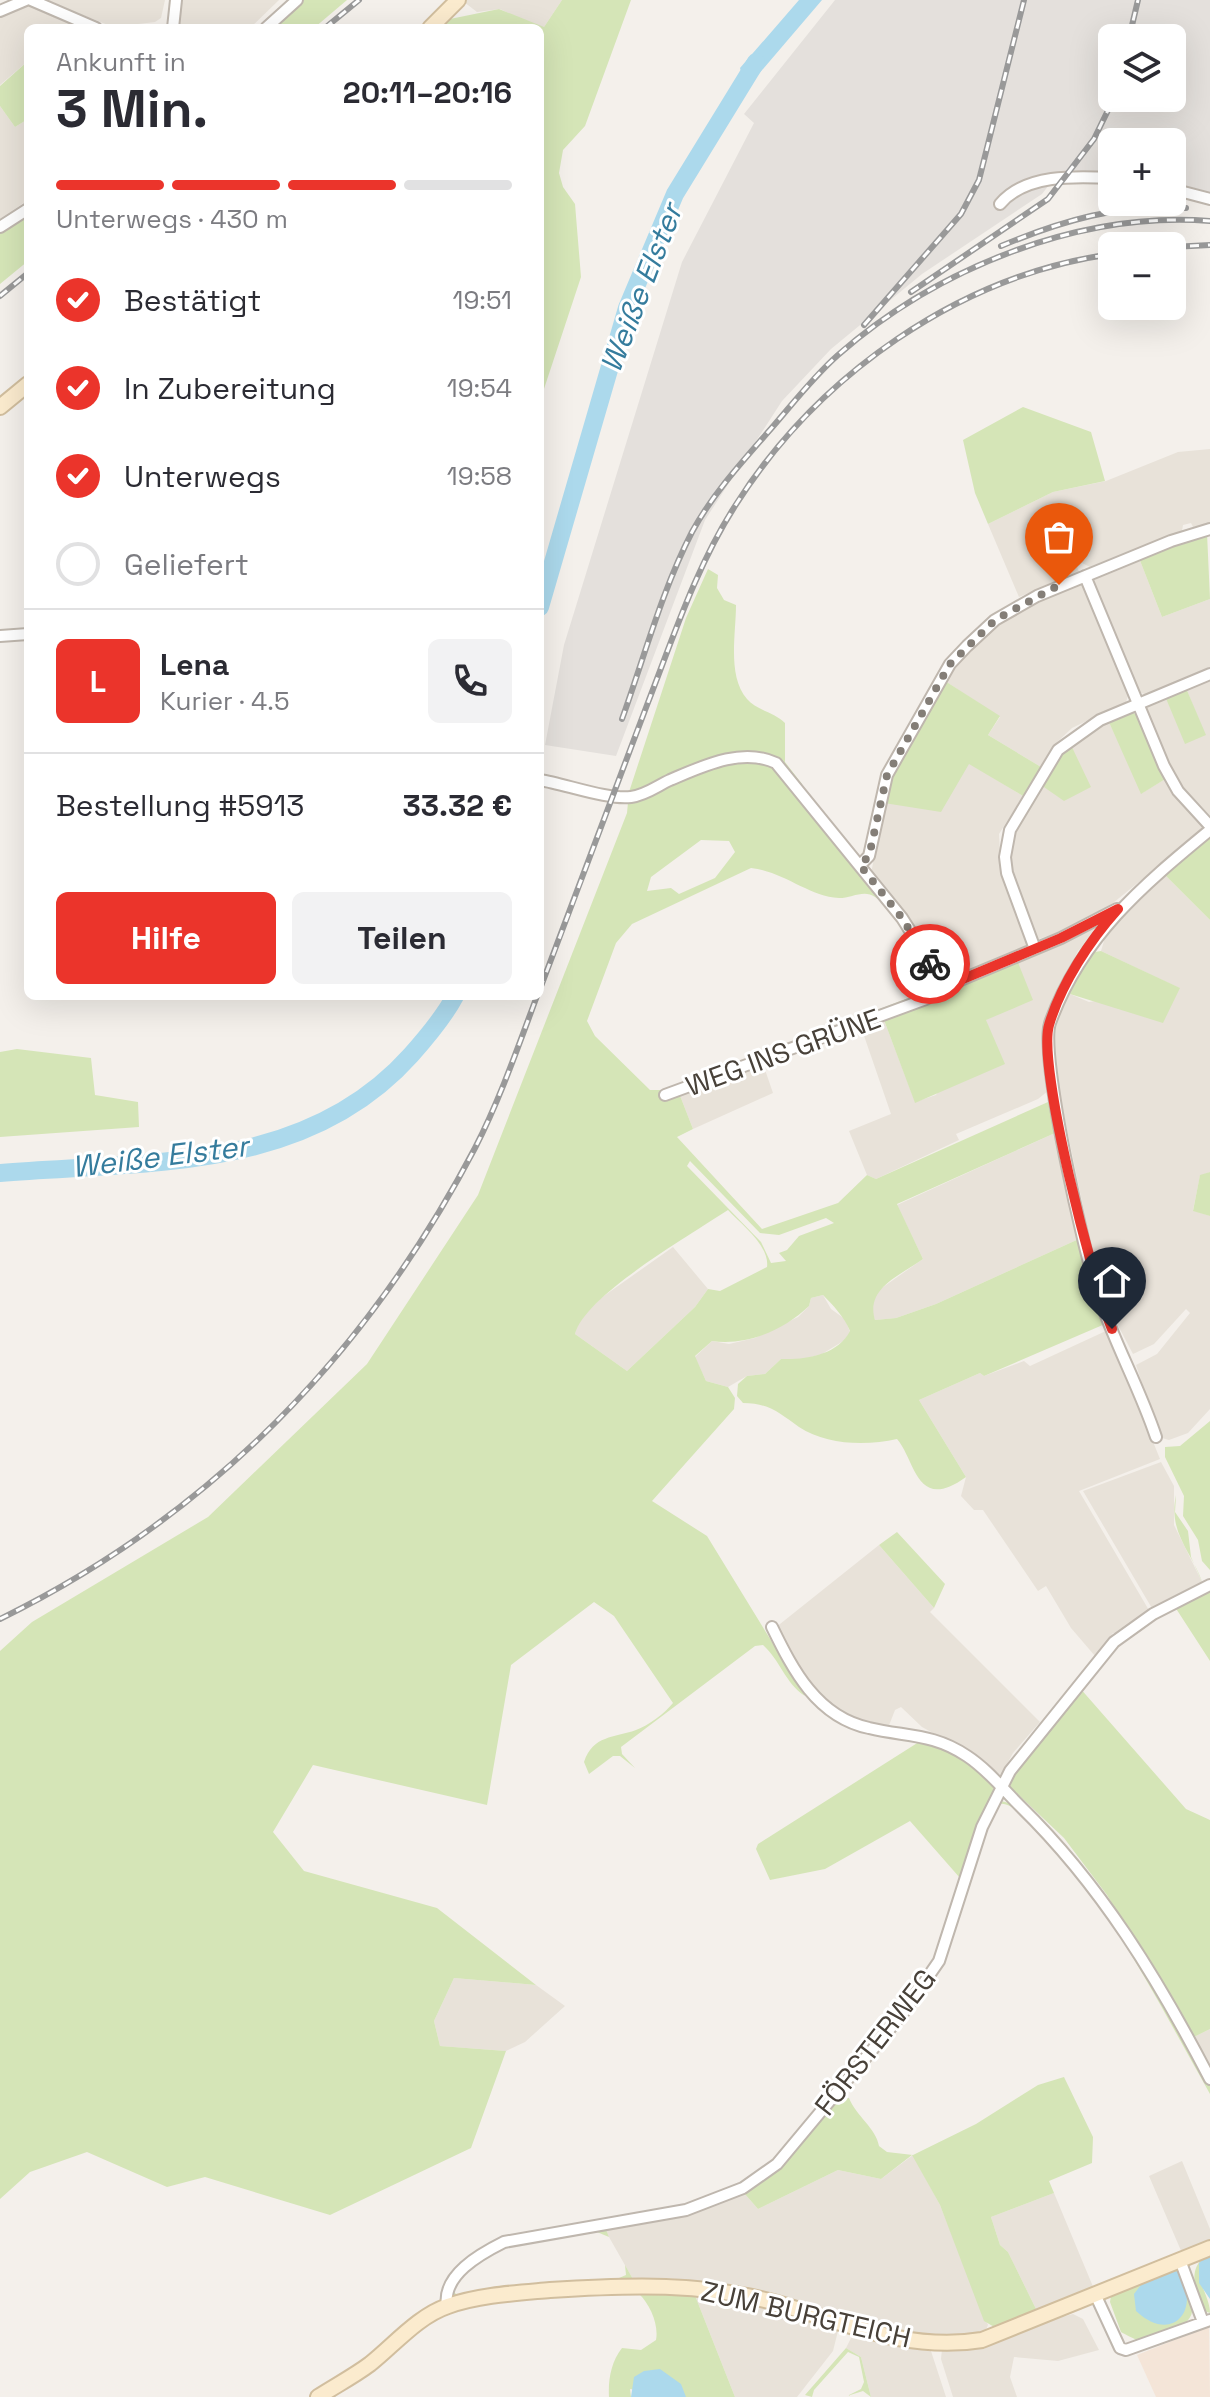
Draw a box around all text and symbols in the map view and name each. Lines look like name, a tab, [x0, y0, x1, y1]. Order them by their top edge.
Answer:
map controls	[1098, 24, 1186, 320]
button: layers	[1098, 24, 1186, 112]
text: Ankunft in	[56, 45, 186, 79]
text: 20:11–20:16	[343, 73, 512, 112]
text: 3 Min.	[56, 76, 208, 142]
button: +	[1098, 128, 1186, 216]
water label: Weiße Elster	[591, 196, 692, 378]
text: Unterwegs · 430 m	[56, 202, 288, 236]
button: −	[1098, 232, 1186, 320]
icon: check	[56, 278, 100, 322]
text: Bestätigt	[124, 281, 261, 320]
text: 19:51	[453, 283, 512, 317]
icon: check	[56, 366, 100, 410]
text: In Zubereitung	[124, 369, 336, 408]
text: 19:54	[447, 371, 512, 405]
icon: check	[56, 454, 100, 498]
text: Unterwegs	[124, 457, 281, 496]
text: 19:58	[447, 459, 512, 493]
pin	[1025, 503, 1093, 585]
icon: bag	[1037, 515, 1081, 559]
text: Geliefert	[124, 545, 249, 584]
button: phone	[428, 639, 512, 723]
text: Lena	[160, 645, 229, 684]
text: L	[90, 662, 106, 701]
text: Kurier · 4.5	[160, 684, 290, 718]
text: Bestellung #5913	[56, 786, 304, 825]
text: 33.32 €	[403, 786, 512, 825]
button: Hilfe	[56, 892, 276, 984]
button: Teilen	[292, 892, 512, 984]
courier	[890, 924, 970, 1004]
icon: bike	[908, 942, 952, 986]
street label: WEG INS GRÜNE	[681, 1000, 885, 1104]
water label: Weiße Elster	[70, 1126, 253, 1186]
pin	[1078, 1247, 1146, 1329]
icon: home	[1090, 1259, 1134, 1303]
street label: FÖRSTERWEG	[807, 1961, 943, 2123]
street label: ZUM BURGTEICH	[698, 2272, 914, 2356]

